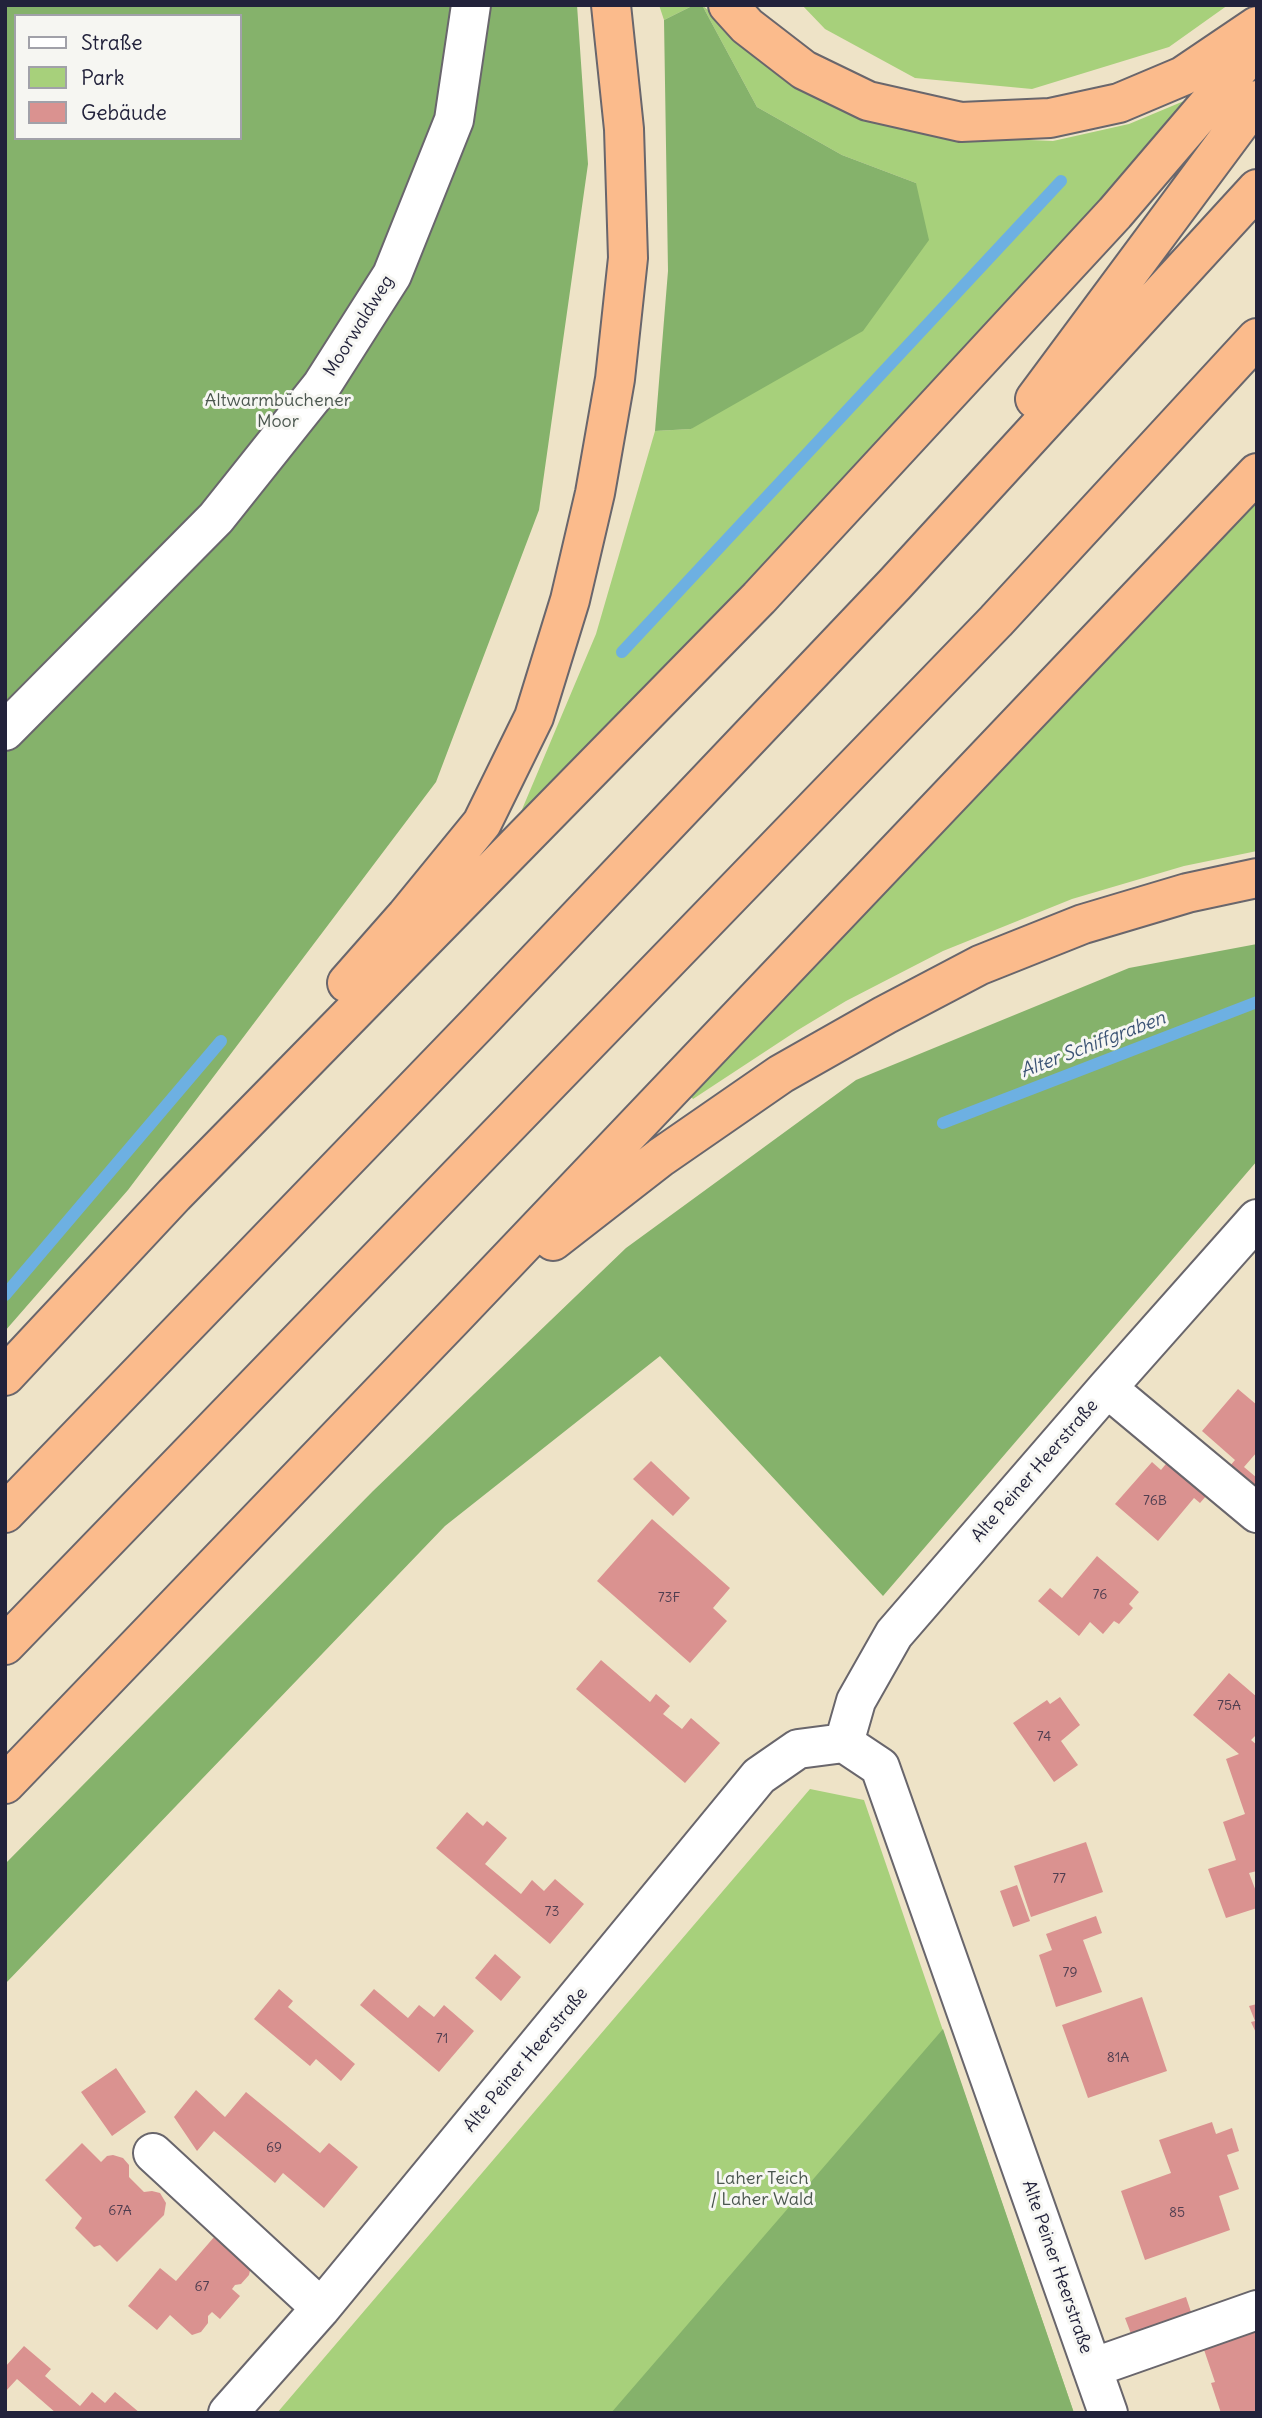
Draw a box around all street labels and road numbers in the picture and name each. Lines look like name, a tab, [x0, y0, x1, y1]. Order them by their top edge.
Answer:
street label: Moorwaldweg	[319, 272, 399, 380]
street label: Alte Peiner Heerstraße	[967, 1395, 1103, 1547]
street label: Alte Peiner Heerstraße	[459, 1983, 593, 2137]
street label: Alte Peiner Heerstraße	[1017, 2178, 1097, 2356]

